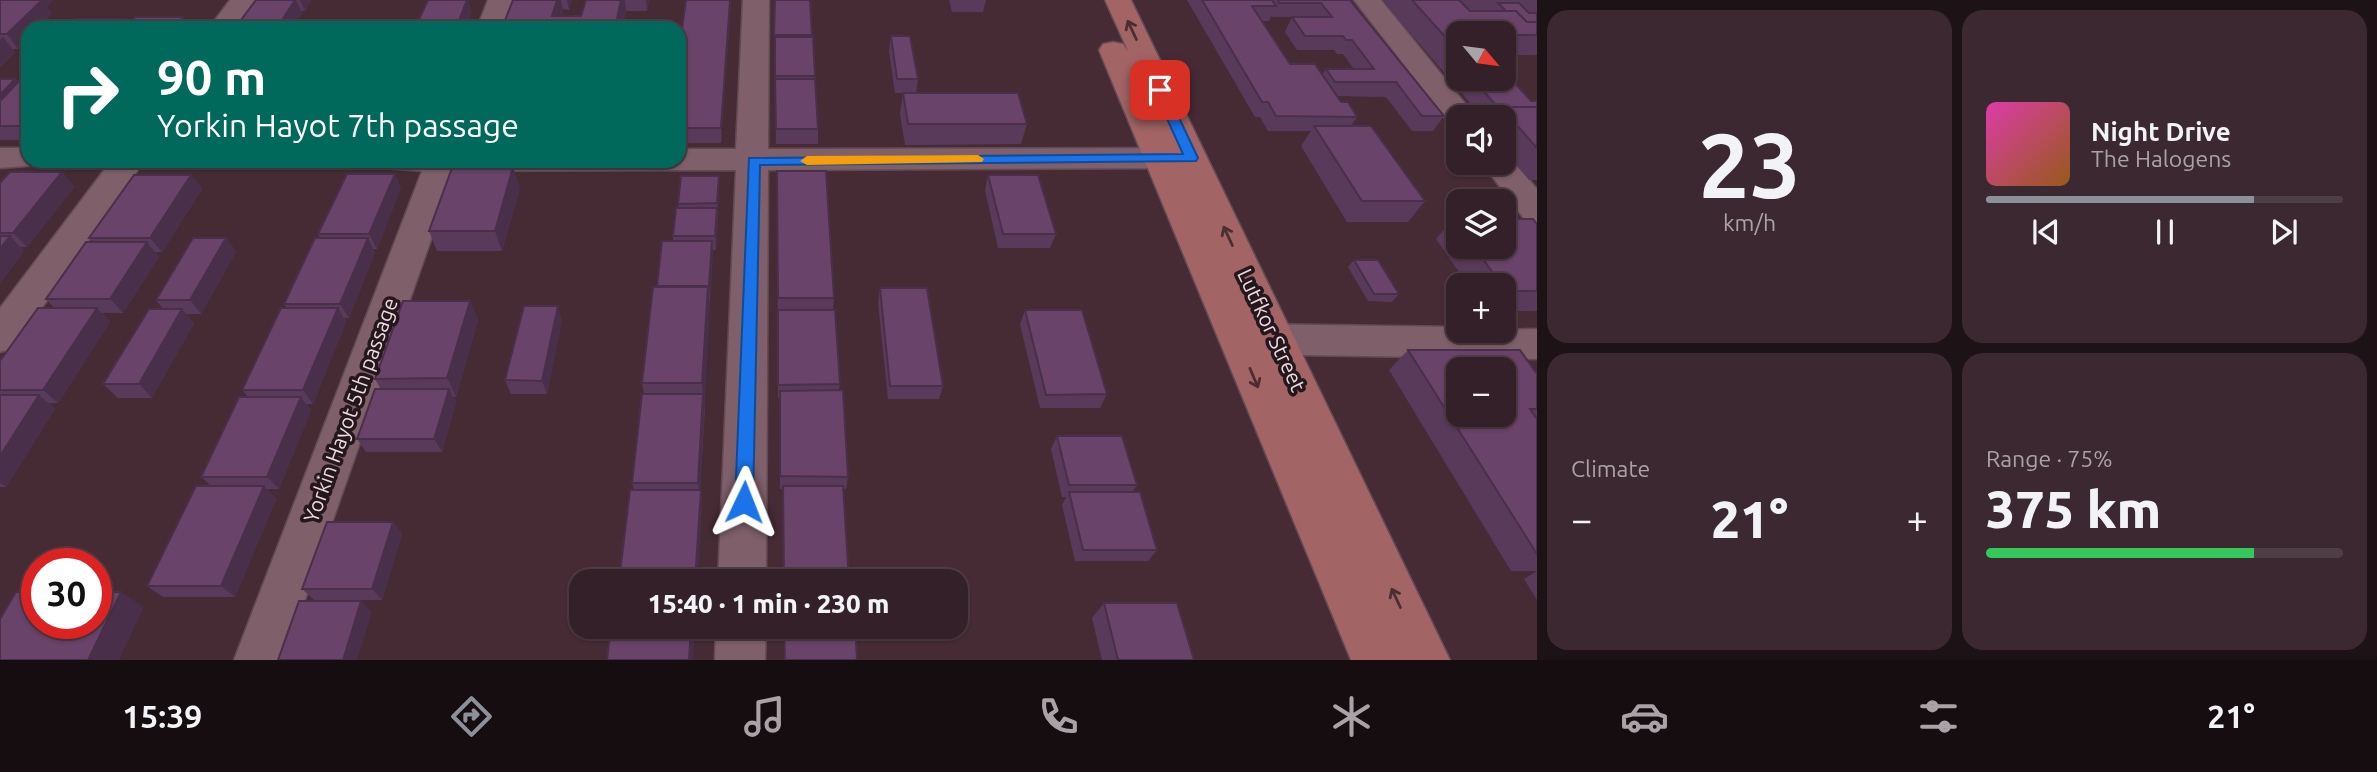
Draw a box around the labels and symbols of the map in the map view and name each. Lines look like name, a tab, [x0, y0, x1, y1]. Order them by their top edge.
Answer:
one-way arrow	[1125, 20, 1138, 41]
north arrow	[1446, 21, 1516, 91]
pin	[1130, 60, 1190, 120]
one-way arrow	[1221, 226, 1235, 247]
street label: Lutfkor Street	[1233, 265, 1311, 395]
street label: Yorkin Hayot 5th passage	[298, 294, 402, 526]
one-way arrow	[1249, 366, 1262, 388]
position arrow	[707, 465, 781, 539]
speed limit sign: 30	[21, 548, 112, 639]
one-way arrow	[1389, 588, 1403, 609]

